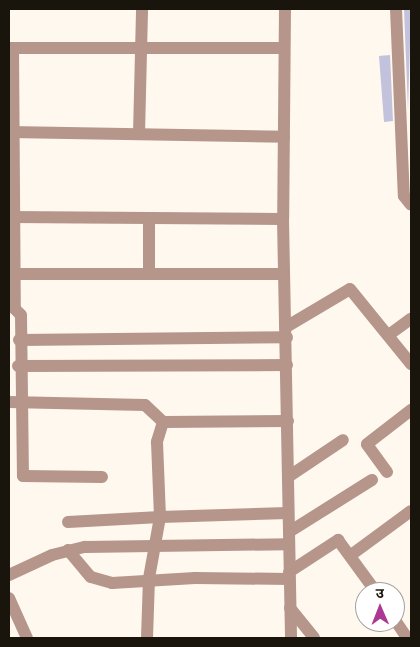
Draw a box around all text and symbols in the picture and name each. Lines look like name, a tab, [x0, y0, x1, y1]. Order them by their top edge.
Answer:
north arrow	[355, 582, 405, 632]
text: उ	[375, 584, 384, 601]

